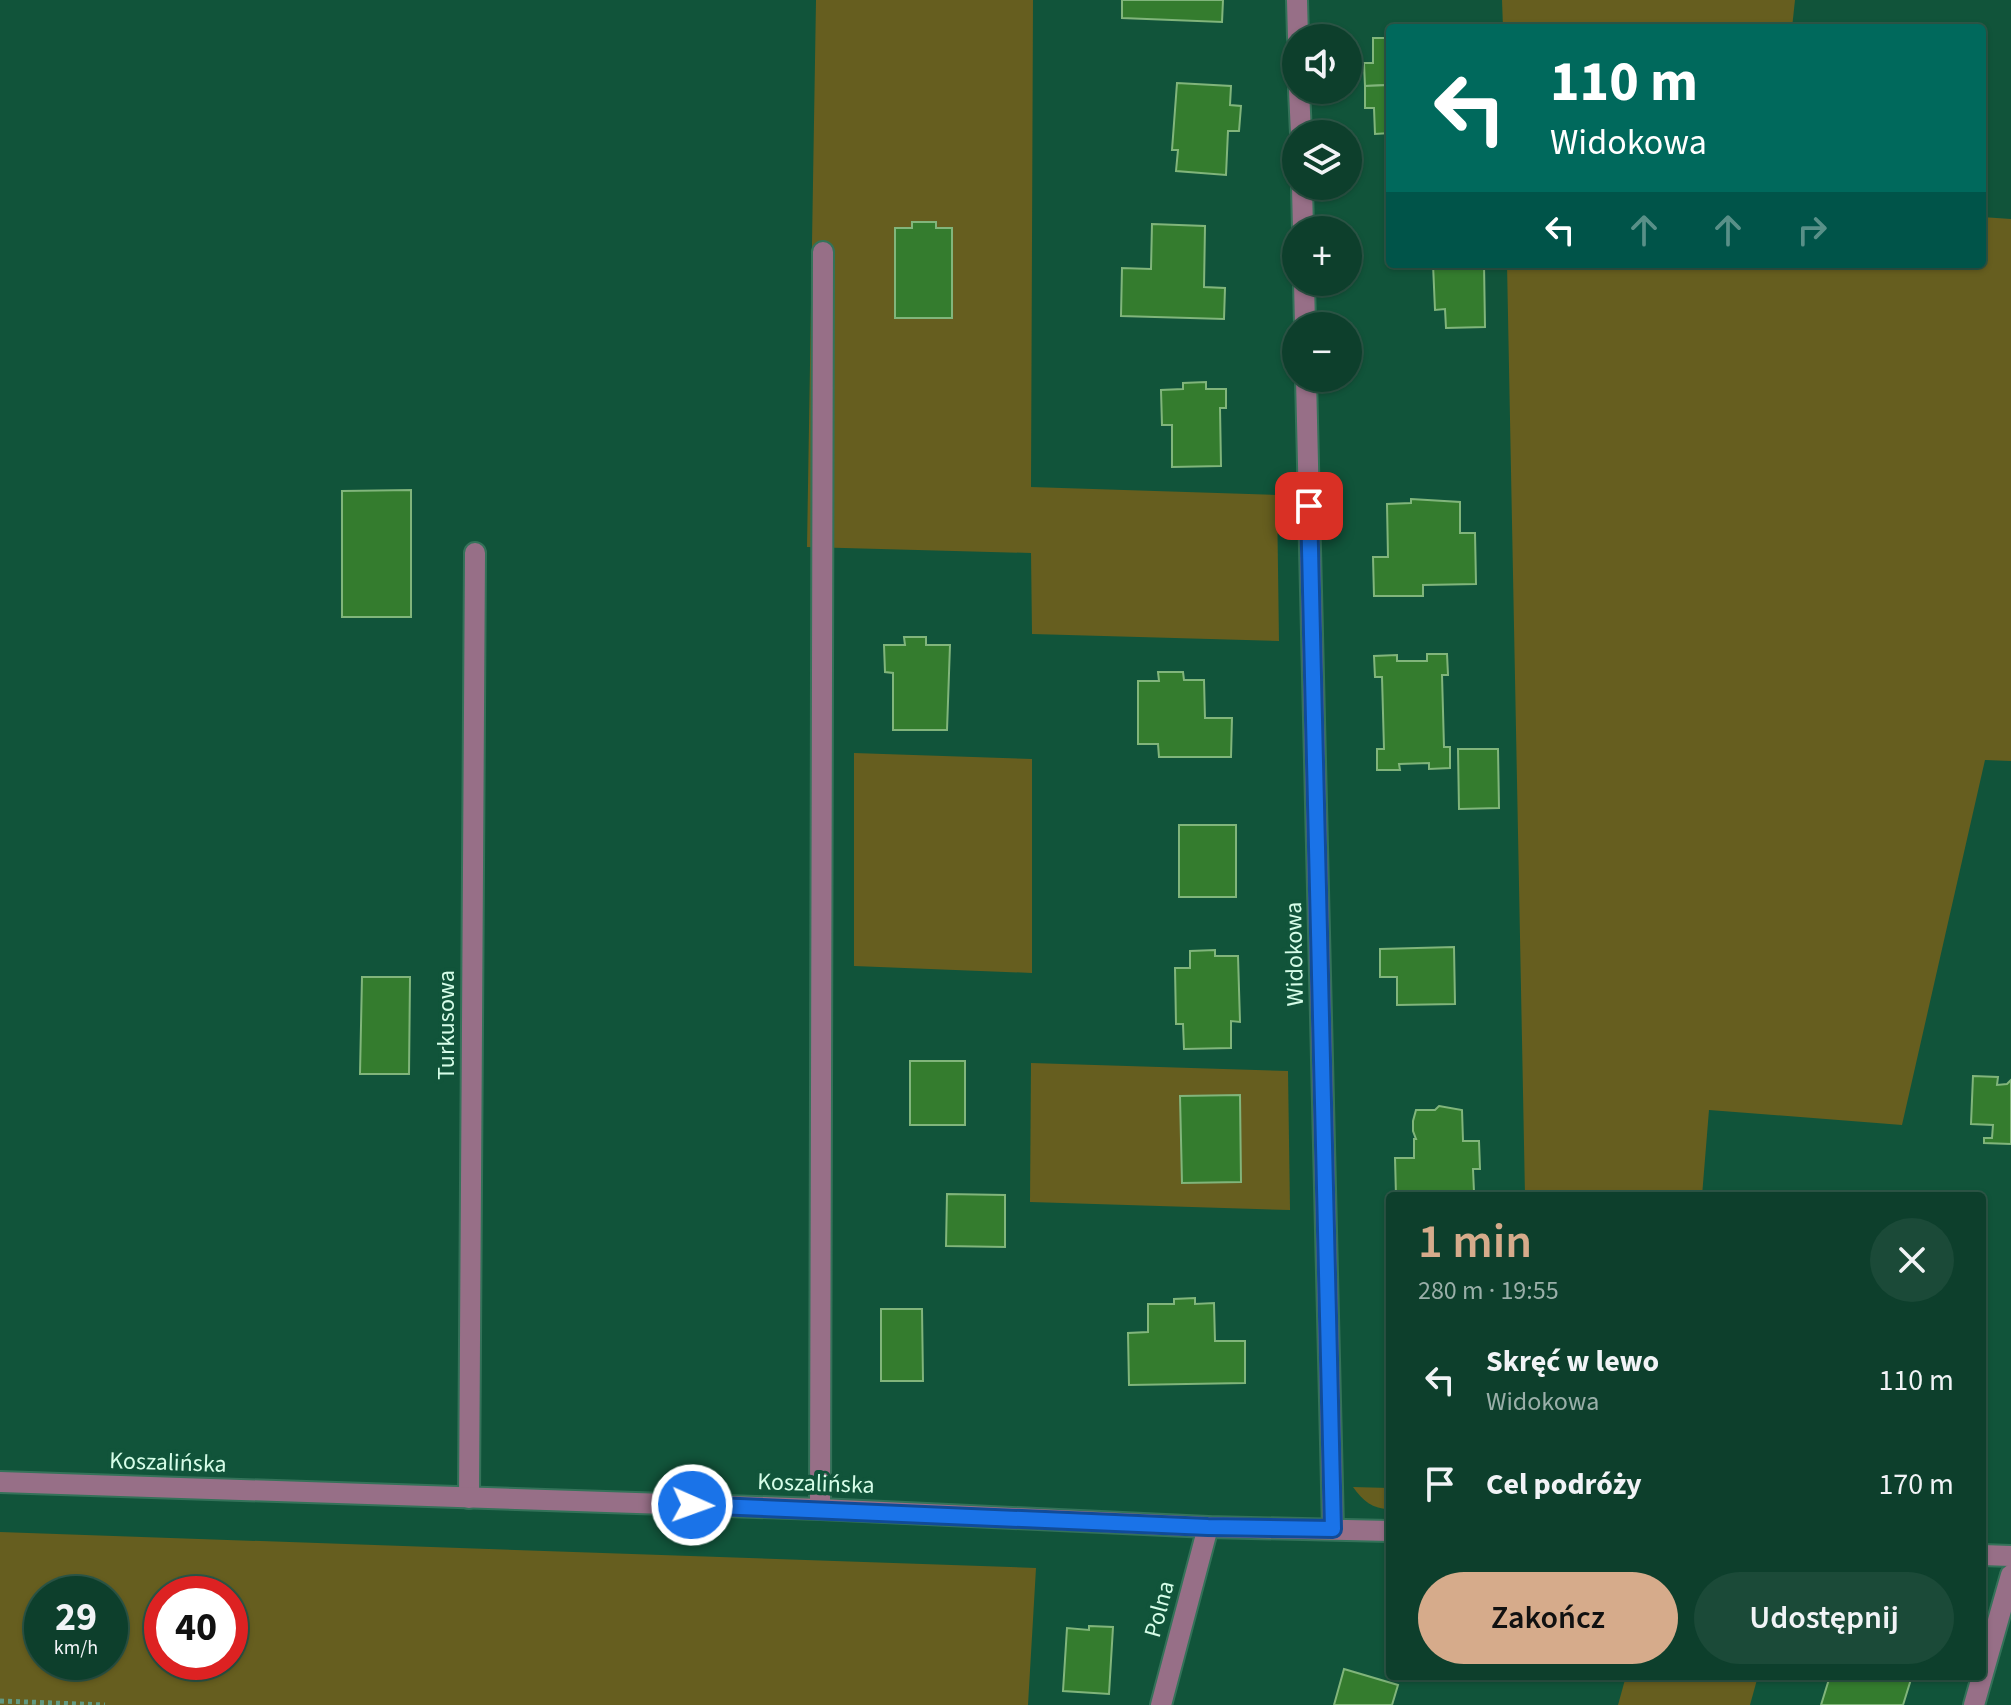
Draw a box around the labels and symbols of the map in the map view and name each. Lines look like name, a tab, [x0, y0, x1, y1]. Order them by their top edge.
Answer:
pin	[1275, 472, 1343, 540]
street label: Widokowa	[1276, 901, 1313, 1007]
street label: Turkusowa	[429, 970, 464, 1080]
street label: Koszalińska	[109, 1443, 227, 1482]
position arrow	[650, 1463, 734, 1547]
street label: Koszalińska	[757, 1464, 875, 1503]
speed limit sign: 40	[144, 1576, 248, 1680]
street label: Polna	[1135, 1577, 1184, 1641]

